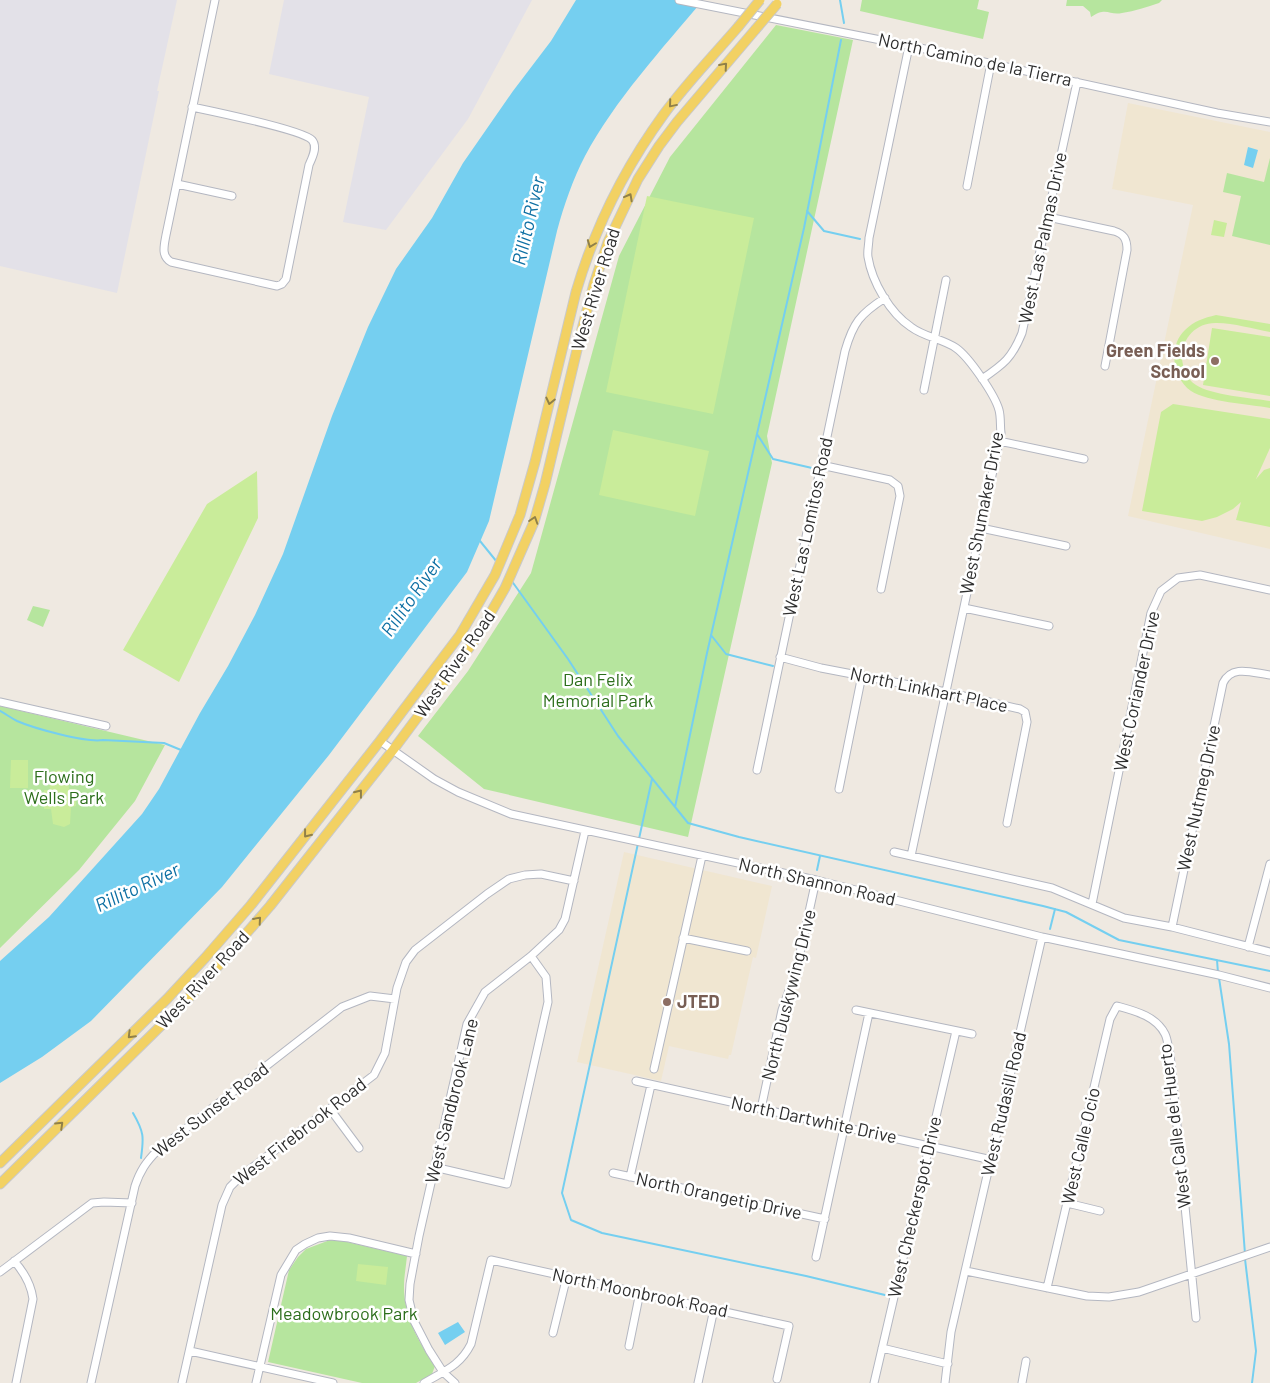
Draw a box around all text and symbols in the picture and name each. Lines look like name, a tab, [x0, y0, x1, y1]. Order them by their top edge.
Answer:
street label: North Camino de la Tierra	[876, 28, 1074, 90]
one-way arrow	[718, 63, 727, 72]
one-way arrow	[670, 98, 678, 107]
street label: West Las Palmas Drive	[1013, 150, 1071, 326]
water label: Rillito River	[506, 173, 549, 267]
one-way arrow	[623, 193, 633, 202]
street label: West River Road	[566, 225, 624, 352]
one-way arrow	[587, 239, 597, 248]
place label: Green Fields School	[1106, 339, 1205, 382]
marker: Green Fields School	[1209, 355, 1221, 367]
one-way arrow	[545, 396, 556, 405]
street label: West Shumaker Drive	[954, 429, 1008, 596]
street label: West Las Lomitos Road	[777, 435, 837, 618]
one-way arrow	[529, 516, 539, 525]
water label: Rillito River	[375, 552, 447, 640]
street label: West River Road	[409, 605, 499, 722]
street label: West Coriander Drive	[1108, 609, 1164, 773]
street label: North Linkhart Place	[848, 662, 1010, 717]
park label: Dan Felix Memorial Park	[543, 668, 653, 711]
street label: West Nutmeg Drive	[1172, 723, 1224, 873]
park label: Flowing Wells Park	[24, 765, 104, 808]
one-way arrow	[353, 790, 361, 799]
one-way arrow	[304, 828, 313, 838]
street label: North Shannon Road	[737, 852, 898, 910]
water label: Rillito River	[91, 856, 184, 916]
street label: North Duskywing Drive	[756, 907, 820, 1083]
one-way arrow	[252, 917, 261, 926]
street label: West River Road	[151, 926, 253, 1033]
place label: JTED	[677, 990, 720, 1012]
marker: JTED	[661, 996, 673, 1008]
street label: West Sandbrook Lane	[420, 1016, 482, 1186]
one-way arrow	[128, 1029, 137, 1038]
street label: West Rudasill Road	[976, 1029, 1030, 1178]
street label: West Calle del Huerto	[1153, 1043, 1195, 1210]
street label: West Sunset Road	[148, 1057, 273, 1161]
street label: West Firebrook Road	[229, 1073, 370, 1190]
street label: West Calle Ocio	[1056, 1085, 1104, 1206]
street label: North Dartwhite Drive	[729, 1091, 899, 1147]
street label: West Checkerspot Drive	[882, 1114, 946, 1300]
one-way arrow	[54, 1122, 63, 1131]
street label: North Orangetip Drive	[634, 1167, 804, 1223]
street label: North Moonbrook Road	[550, 1263, 730, 1321]
park label: Meadowbrook Park	[270, 1302, 418, 1324]

